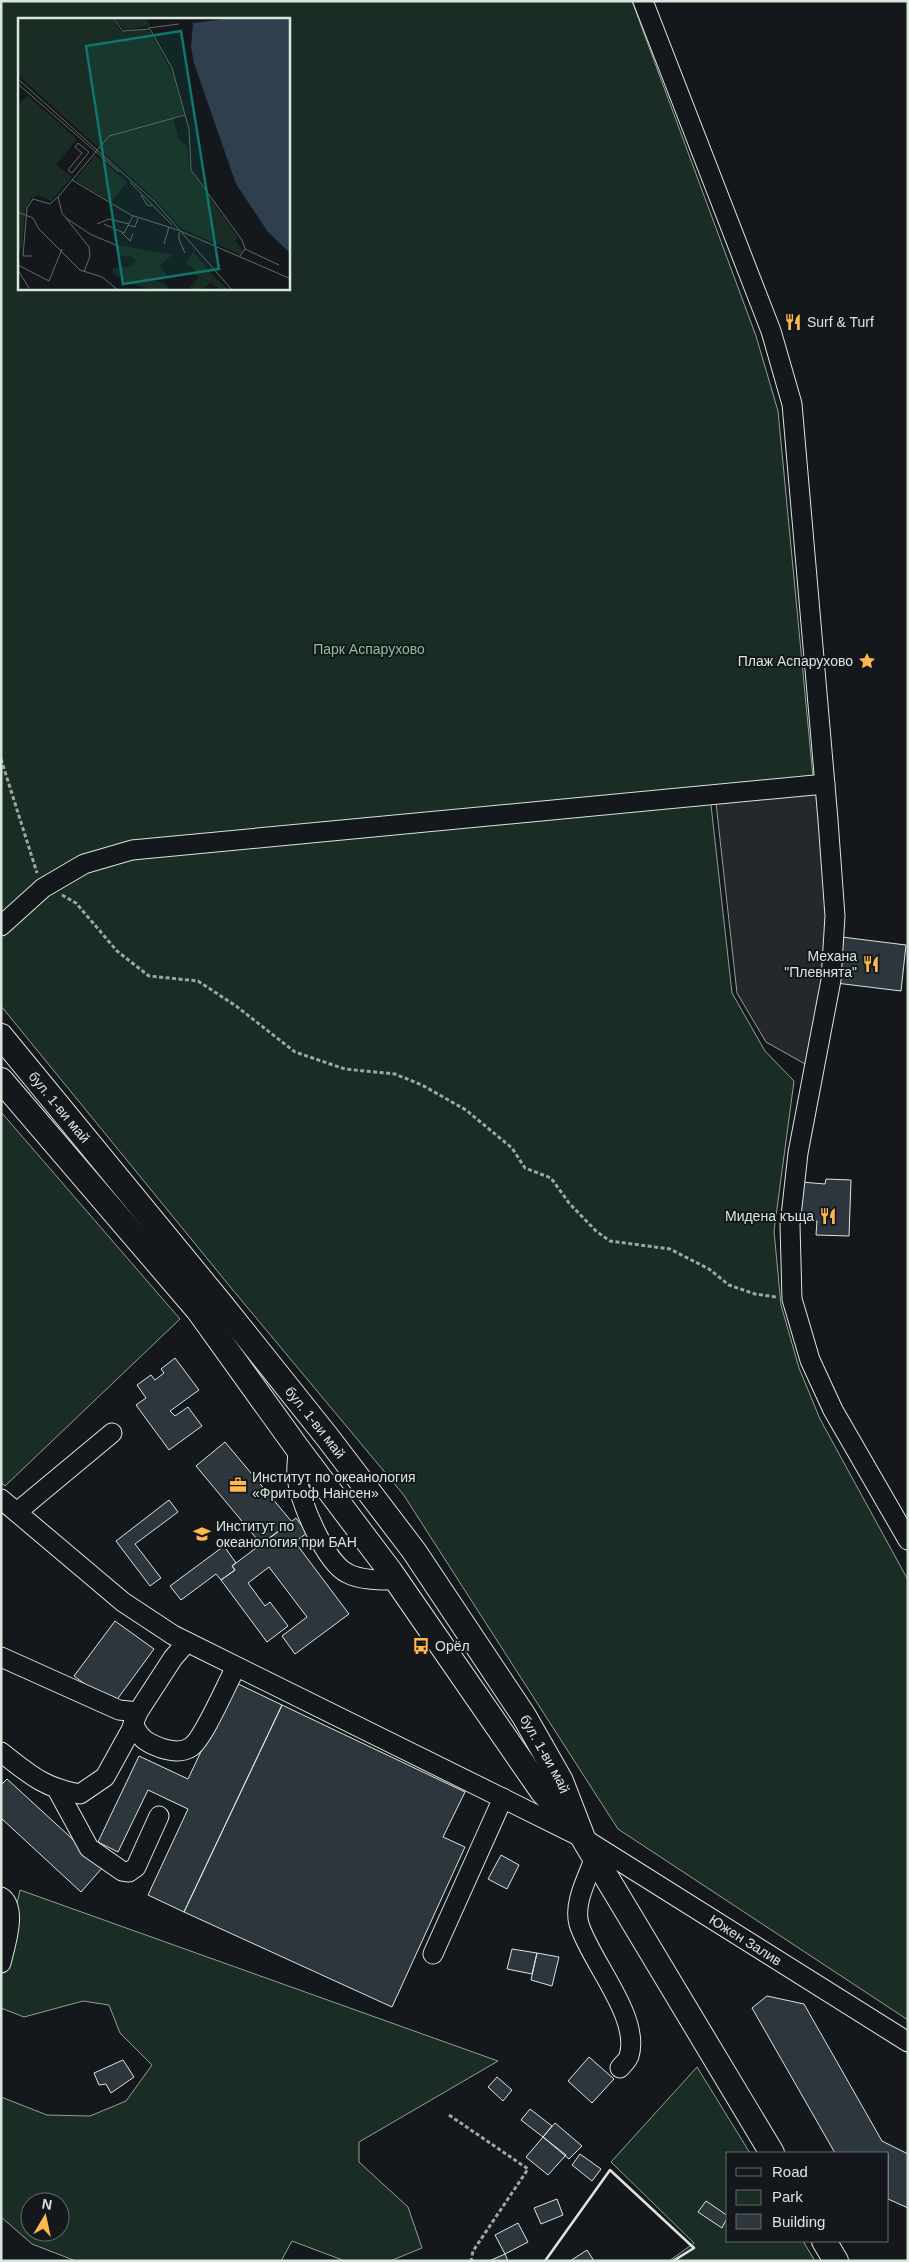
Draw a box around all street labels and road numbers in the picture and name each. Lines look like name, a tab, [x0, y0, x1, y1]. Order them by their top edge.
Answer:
street label: бул. 1-ви май	[26, 1068, 93, 1146]
street label: бул. 1-ви май	[282, 1383, 349, 1461]
street label: бул. 1-ви май	[517, 1712, 573, 1795]
street label: Южен Залив	[706, 1911, 785, 1969]

